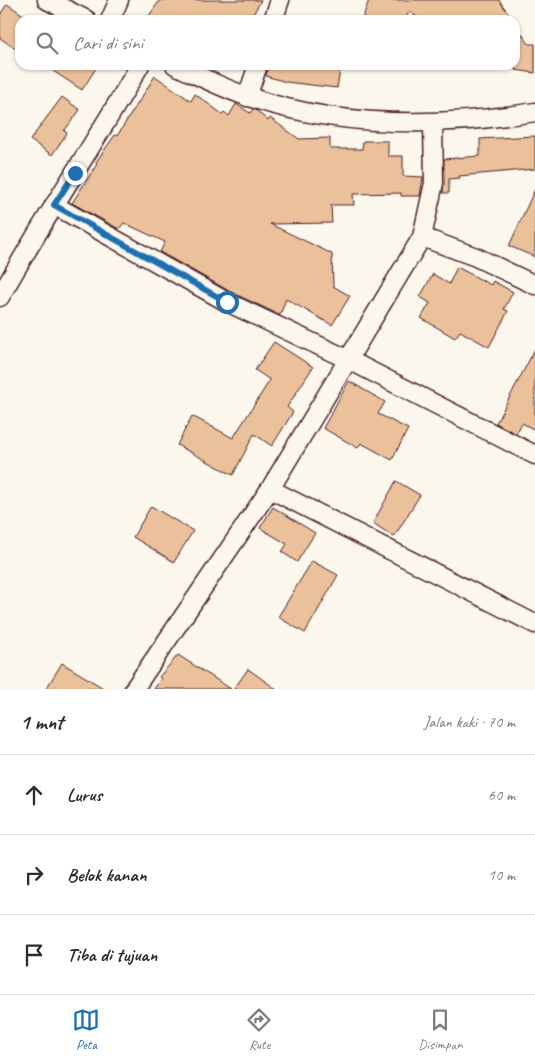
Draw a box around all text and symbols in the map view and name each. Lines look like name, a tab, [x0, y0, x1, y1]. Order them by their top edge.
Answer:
search box	[15, 15, 520, 70]
icon: search	[33, 29, 61, 57]
text: Cari di sini	[73, 31, 143, 55]
route end	[64, 162, 87, 185]
route start	[216, 291, 239, 314]
text: 1 mnt	[20, 709, 63, 735]
text: Jalan kaki · 70 m	[424, 712, 515, 732]
icon: ahead	[20, 781, 48, 809]
text: Lurus	[67, 783, 102, 807]
text: 60 m	[488, 785, 515, 805]
icon: right	[20, 861, 48, 889]
text: Belok kanan	[67, 863, 146, 887]
text: 10 m	[488, 865, 515, 885]
icon: arrive	[20, 941, 48, 969]
text: Tiba di tujuan	[67, 943, 157, 967]
tab: Peta	[72, 1006, 100, 1053]
tab: Rute	[245, 1006, 273, 1053]
tab: Disimpan	[418, 1006, 463, 1053]

